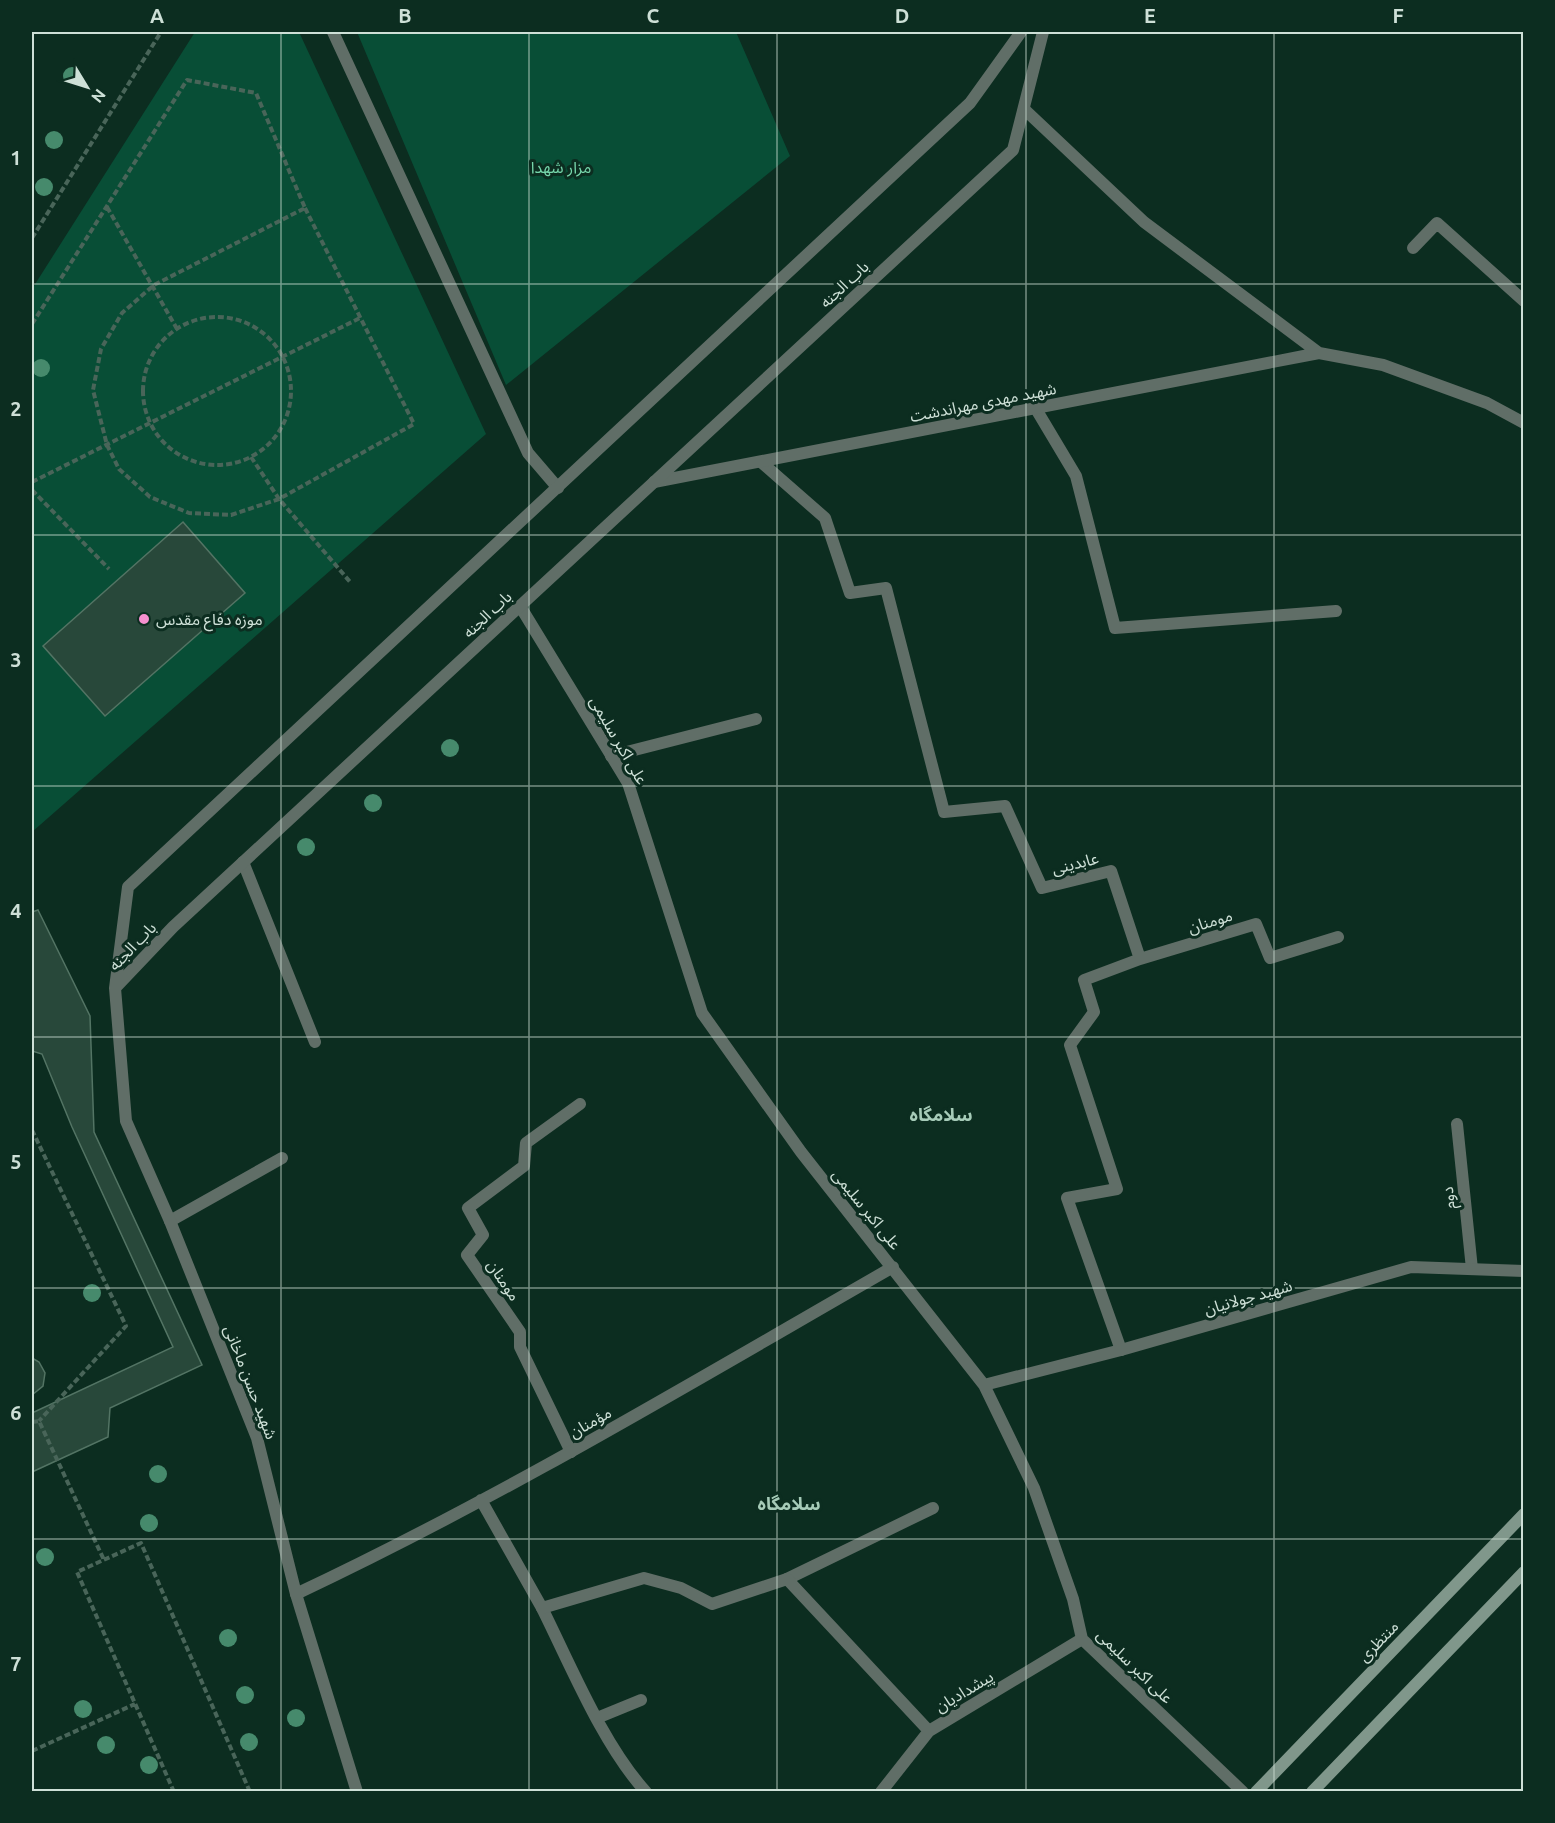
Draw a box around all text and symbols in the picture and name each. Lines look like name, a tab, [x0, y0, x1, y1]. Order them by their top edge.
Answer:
text: A	[150, 4, 164, 27]
text: B	[398, 4, 412, 27]
text: C	[647, 4, 660, 27]
text: D	[895, 4, 909, 27]
text: E	[1144, 4, 1156, 27]
text: F	[1392, 4, 1404, 27]
north arrow	[57, 57, 117, 117]
text: N	[88, 86, 110, 106]
text: 1	[10, 146, 22, 169]
park label: مزار شهدا	[531, 158, 591, 177]
street label: باب الجنه	[816, 257, 872, 311]
street label: شهید مهدی مهراندشت	[908, 379, 1058, 426]
text: 2	[10, 397, 22, 420]
street label: باب الجنه	[459, 587, 515, 641]
place label: موزه دفاع مقدس	[156, 610, 263, 632]
marker: موزه دفاع مقدس	[137, 612, 151, 626]
text: 3	[10, 648, 22, 671]
street label: علی اکبر سلیمی	[586, 693, 651, 788]
street label: عابدینی	[1050, 849, 1101, 878]
text: 4	[10, 899, 22, 922]
street label: مومنان	[1186, 906, 1235, 937]
street label: باب الجنه	[105, 918, 160, 974]
district label: سلامگاه	[909, 1104, 973, 1124]
text: 5	[10, 1150, 22, 1173]
street label: علی اکبر سلیمی	[828, 1165, 905, 1254]
street label: دوم	[1438, 1185, 1462, 1210]
street label: مومنان	[483, 1256, 524, 1304]
street label: شهید جولانیان	[1202, 1276, 1294, 1319]
street label: شهید حسن ماخانی	[220, 1323, 281, 1442]
text: 6	[10, 1401, 22, 1424]
street label: مؤمنان	[566, 1403, 615, 1442]
district label: سلامگاه	[757, 1493, 821, 1513]
street label: منتظری	[1354, 1617, 1402, 1666]
street label: علی اکبر سلیمی	[1093, 1625, 1177, 1707]
text: 7	[10, 1652, 22, 1675]
street label: پیشدادیان	[932, 1667, 997, 1717]

